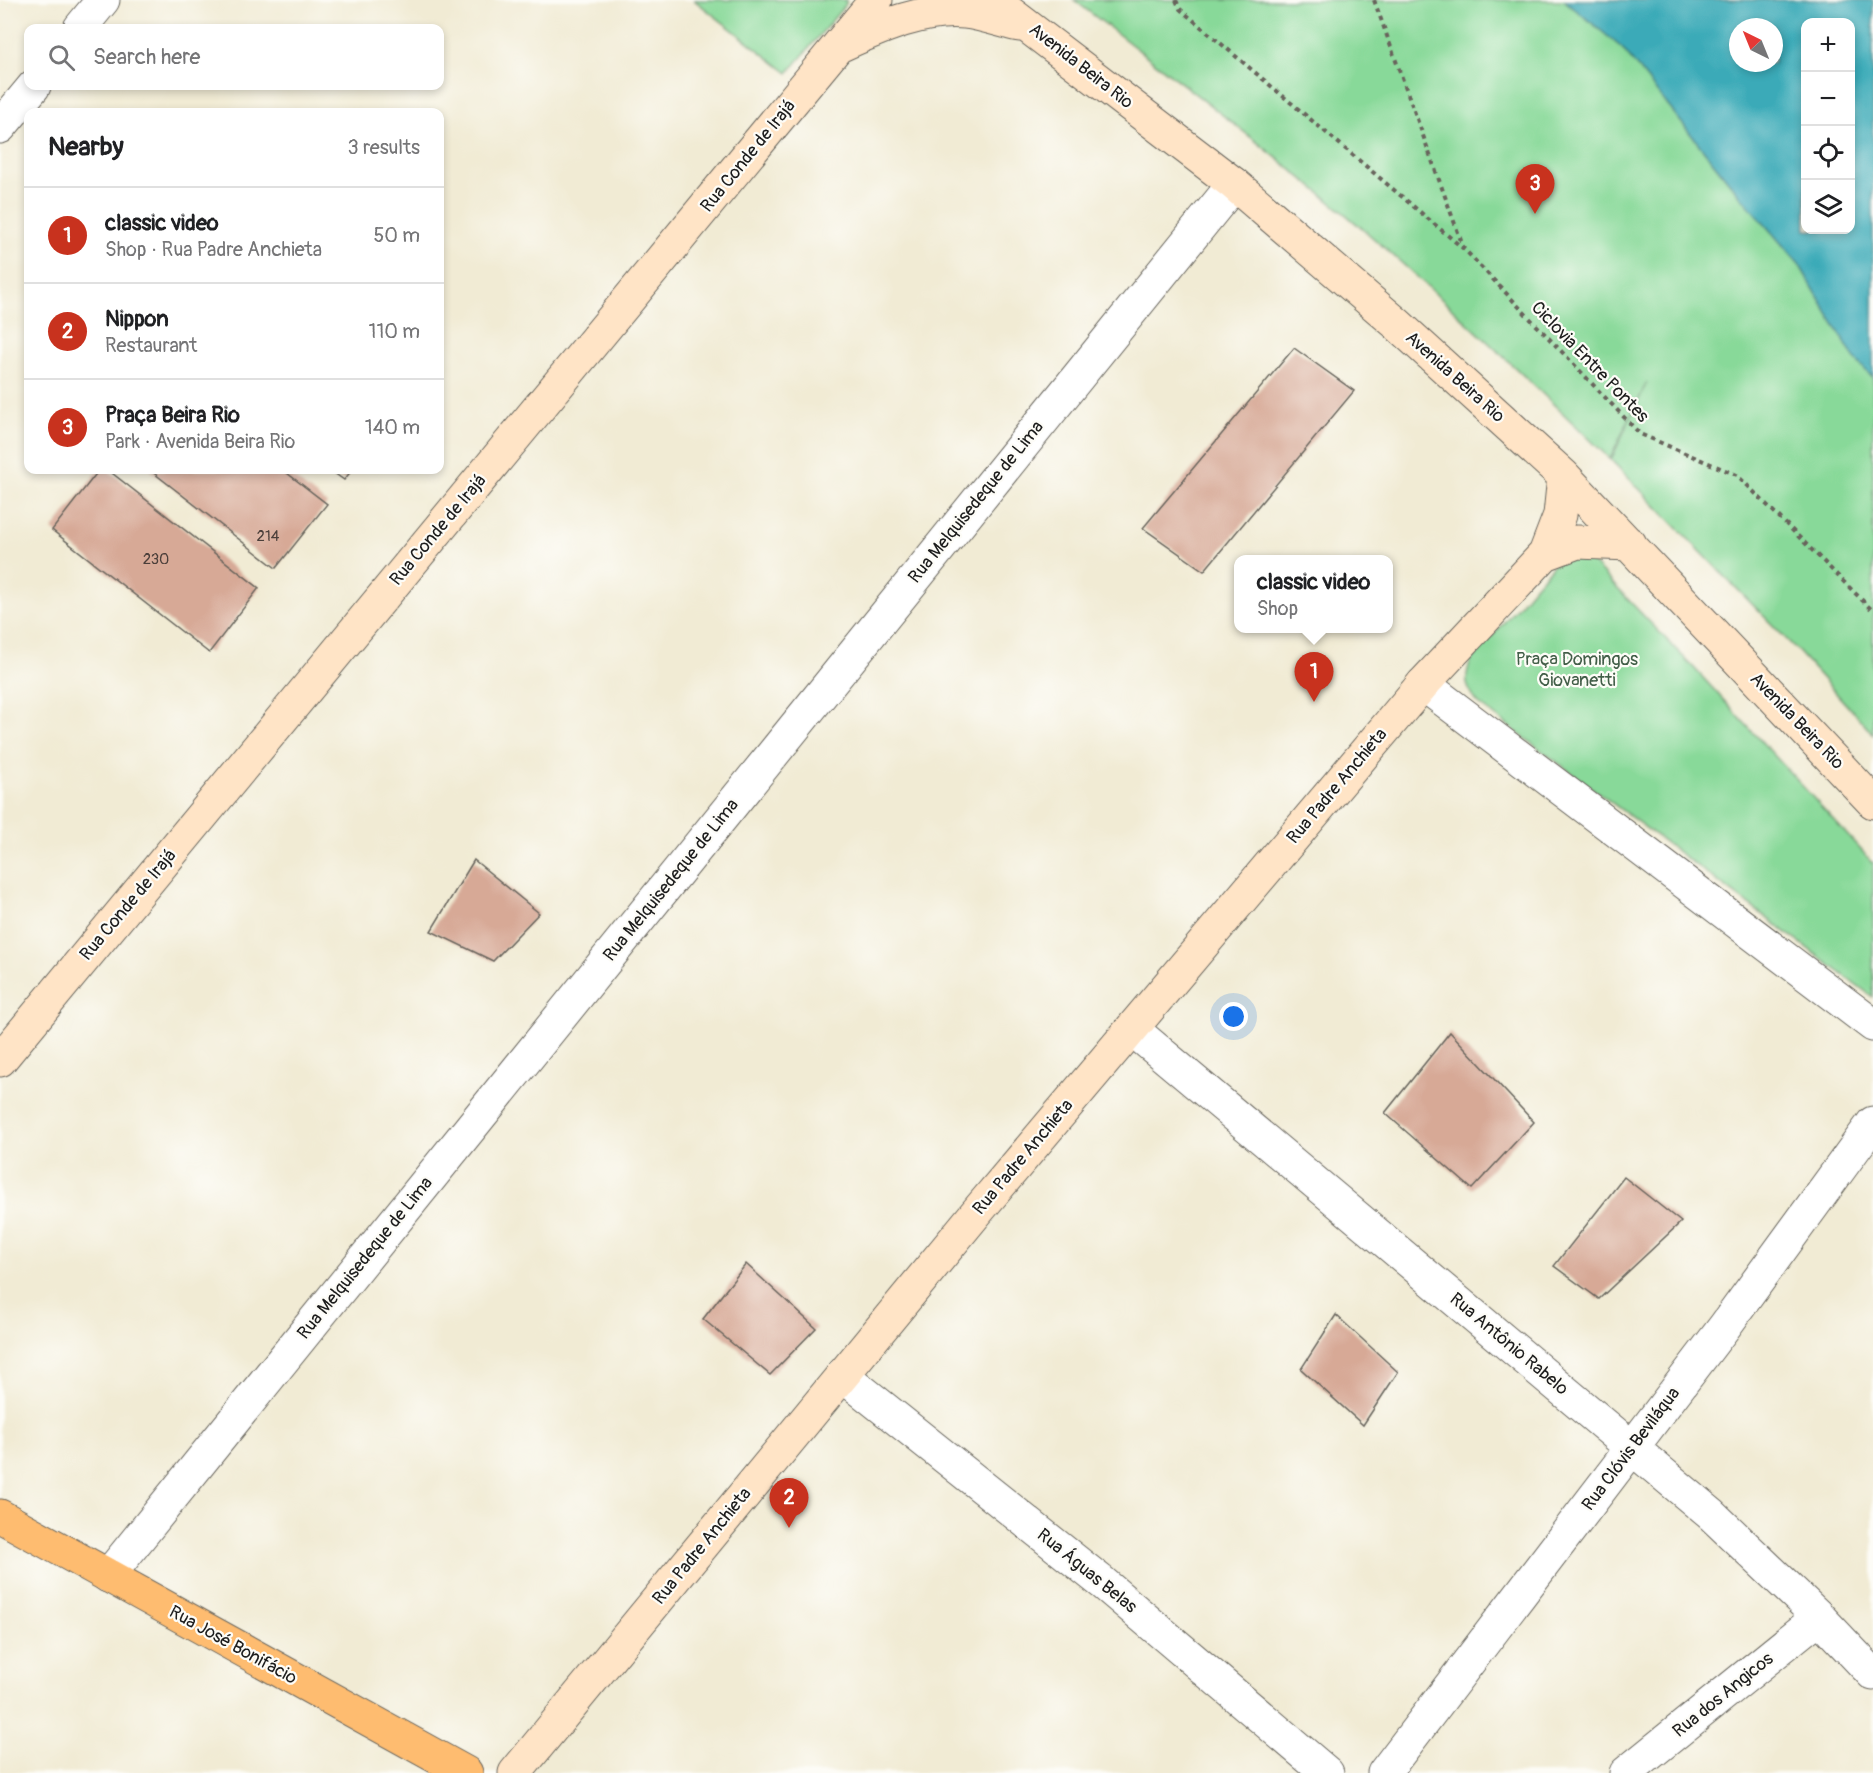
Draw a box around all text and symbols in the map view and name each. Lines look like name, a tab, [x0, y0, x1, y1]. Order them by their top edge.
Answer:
street label: Avenida Beira Rio	[1024, 18, 1138, 114]
north arrow	[1729, 18, 1783, 72]
map controls	[1801, 18, 1855, 234]
button: +	[1801, 18, 1855, 72]
search box	[24, 24, 444, 90]
icon: search	[45, 41, 78, 74]
text: Search here	[93, 43, 200, 71]
button: −	[1801, 72, 1855, 126]
street label: Rua Conde de Irajá	[695, 95, 801, 217]
button: locate	[1801, 126, 1855, 180]
text: Nearby	[48, 131, 124, 163]
text: 3 results	[348, 135, 420, 160]
pin: 3	[1516, 164, 1555, 214]
button: layers	[1801, 180, 1855, 234]
text: classic video	[105, 209, 219, 237]
text: 1	[64, 223, 71, 248]
text: 50 m	[373, 223, 420, 248]
text: Shop · Rua Padre Anchieta	[105, 237, 322, 262]
street label: Ciclovia Entre Pontes	[1526, 296, 1654, 428]
text: Nippon	[105, 305, 169, 333]
text: 2	[62, 319, 73, 344]
text: 110 m	[369, 319, 420, 344]
street label: Avenida Beira Rio	[1400, 326, 1510, 428]
text: Restaurant	[105, 333, 197, 358]
text: Praça Beira Rio	[105, 401, 240, 429]
text: 3	[62, 415, 73, 440]
text: 140 m	[365, 415, 420, 440]
street label: Rua Melquisedeque de Lima	[903, 416, 1049, 588]
text: Park · Avenida Beira Rio	[105, 429, 295, 454]
street label: Rua Conde de Irajá	[385, 470, 491, 590]
house number: 214	[257, 527, 280, 546]
house number: 230	[143, 550, 169, 569]
popup	[1234, 555, 1393, 633]
text: classic video	[1257, 568, 1370, 596]
text: Shop	[1257, 596, 1298, 621]
park label: Praça Domingos Giovanetti	[1516, 648, 1638, 692]
pin: 1	[1294, 652, 1334, 702]
street label: Avenida Beira Rio	[1745, 668, 1849, 775]
street label: Rua Padre Anchieta	[1282, 723, 1392, 849]
street label: Rua Melquisedeque de Lima	[598, 794, 744, 966]
street label: Rua Conde de Irajá	[75, 845, 181, 965]
your location	[1219, 1002, 1248, 1031]
street label: Rua Padre Anchieta	[968, 1094, 1078, 1220]
street label: Rua Melquisedeque de Lima	[292, 1172, 438, 1344]
street label: Rua Antônio Rabelo	[1445, 1288, 1573, 1401]
street label: Rua Clóvis Beviláqua	[1577, 1383, 1685, 1515]
pin: 2	[770, 1478, 808, 1528]
street label: Rua Padre Anchieta	[648, 1483, 756, 1609]
street label: Rua Águas Belas	[1032, 1524, 1142, 1618]
street label: Rua José Bonifácio	[165, 1600, 301, 1690]
street label: Rua dos Angicos	[1668, 1647, 1778, 1743]

